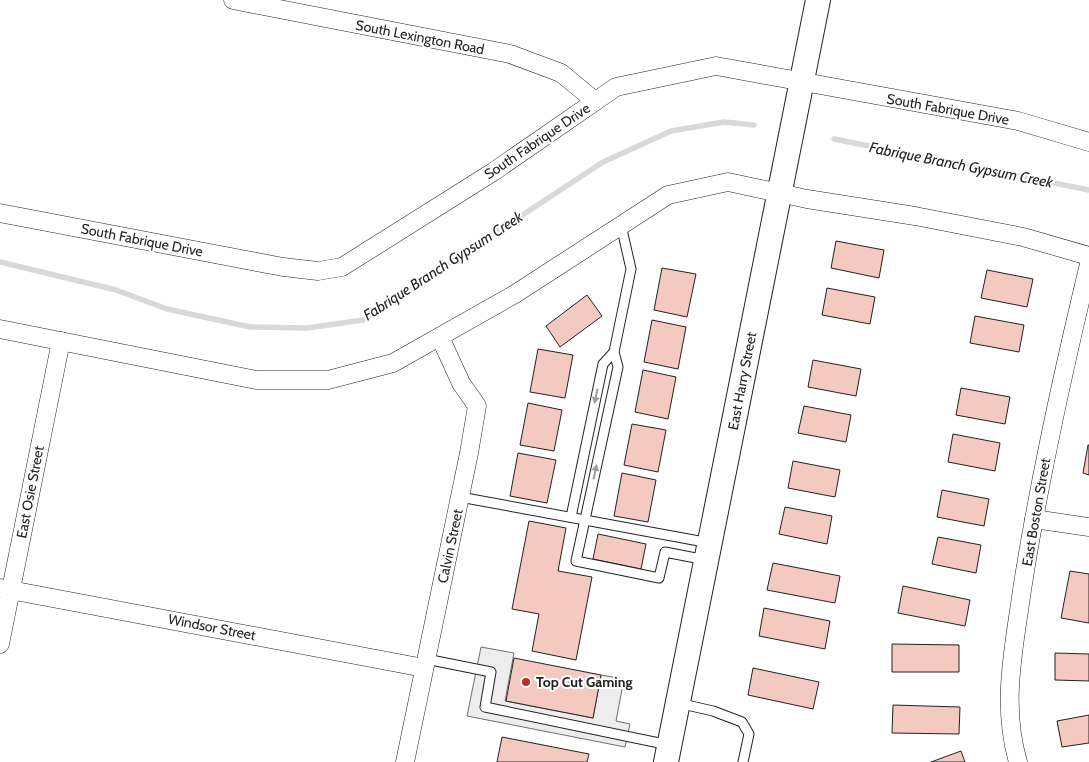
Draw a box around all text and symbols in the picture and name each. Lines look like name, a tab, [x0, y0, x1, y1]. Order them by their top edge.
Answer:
street label: South Lexington Road	[354, 16, 486, 58]
street label: South Fabrique Drive	[885, 89, 1011, 129]
street label: South Fabrique Drive	[481, 99, 593, 183]
water label: Fabrique Branch Gypsum Creek	[868, 138, 1055, 192]
water label: Fabrique Branch Gypsum Creek	[360, 207, 527, 324]
street label: South Fabrique Drive	[79, 219, 205, 261]
street label: East Harry Street	[724, 330, 760, 432]
one-way arrow	[592, 388, 600, 403]
street label: East Osie Street	[12, 444, 48, 540]
street label: East Boston Street	[1018, 456, 1054, 567]
one-way arrow	[591, 465, 599, 480]
street label: Calvin Street	[433, 507, 467, 585]
street label: Windsor Street	[167, 610, 258, 644]
place label: Top Cut Gaming	[536, 673, 632, 691]
marker: Top Cut Gaming	[520, 676, 532, 688]

